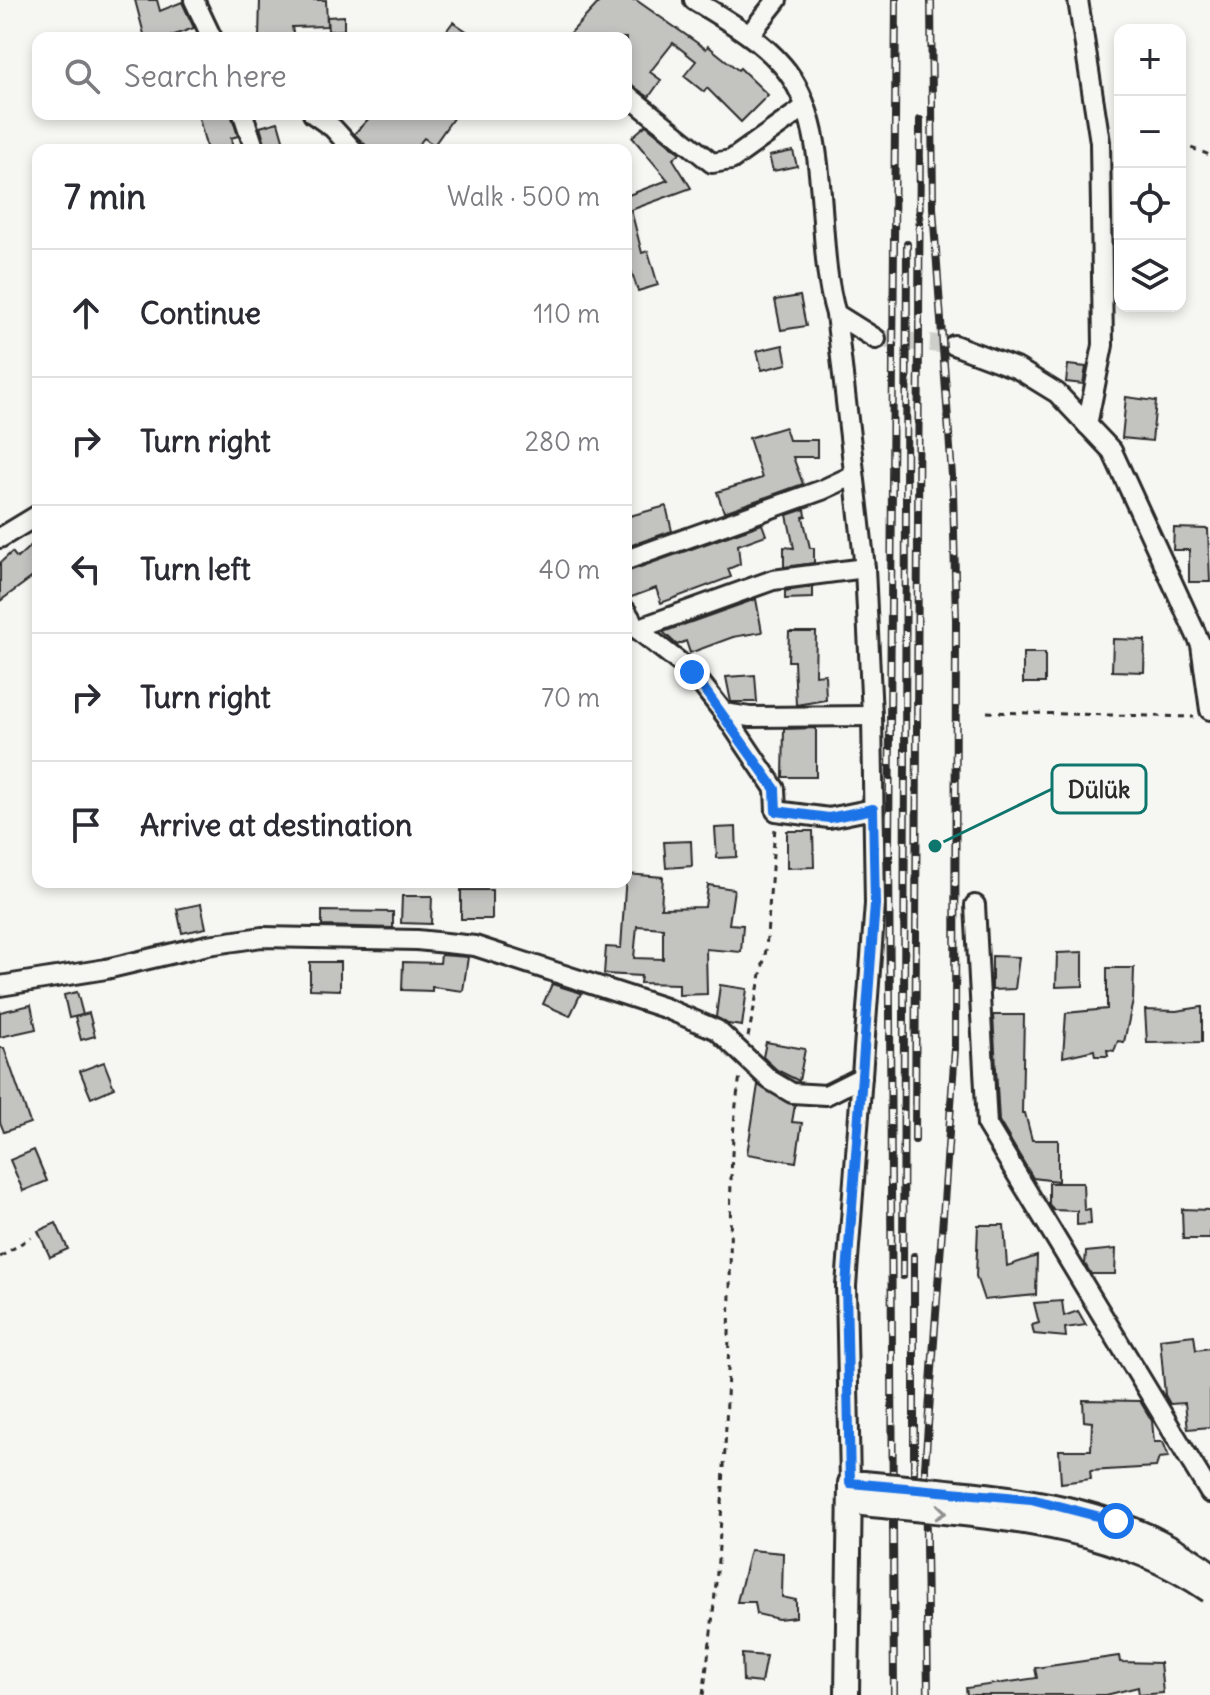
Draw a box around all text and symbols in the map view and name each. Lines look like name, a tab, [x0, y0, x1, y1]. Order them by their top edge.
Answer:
map controls	[1114, 24, 1186, 312]
button: +	[1114, 24, 1186, 96]
search box	[32, 32, 632, 120]
icon: search	[60, 54, 104, 98]
text: Search here	[124, 57, 287, 95]
button: −	[1114, 96, 1186, 168]
button: locate	[1114, 168, 1186, 240]
text: 7 min	[64, 175, 146, 218]
text: Walk · 500 m	[447, 180, 600, 213]
button: layers	[1114, 240, 1186, 312]
icon: ahead	[64, 291, 108, 335]
text: Continue	[140, 294, 261, 332]
text: 110 m	[533, 297, 600, 330]
icon: right	[64, 419, 108, 463]
text: Turn right	[140, 422, 271, 460]
text: 280 m	[525, 425, 600, 458]
icon: left	[64, 547, 108, 591]
text: Turn left	[140, 550, 251, 588]
text: 40 m	[539, 553, 600, 586]
route end	[674, 654, 710, 690]
icon: right	[64, 675, 108, 719]
text: Turn right	[140, 678, 271, 716]
text: 70 m	[541, 681, 600, 714]
callout: Dülük	[1052, 765, 1146, 813]
text: Dülük	[1068, 774, 1130, 804]
icon: arrive	[64, 803, 108, 847]
text: Arrive at destination	[140, 806, 412, 844]
route start	[1098, 1503, 1134, 1539]
one-way arrow	[935, 1504, 948, 1521]

